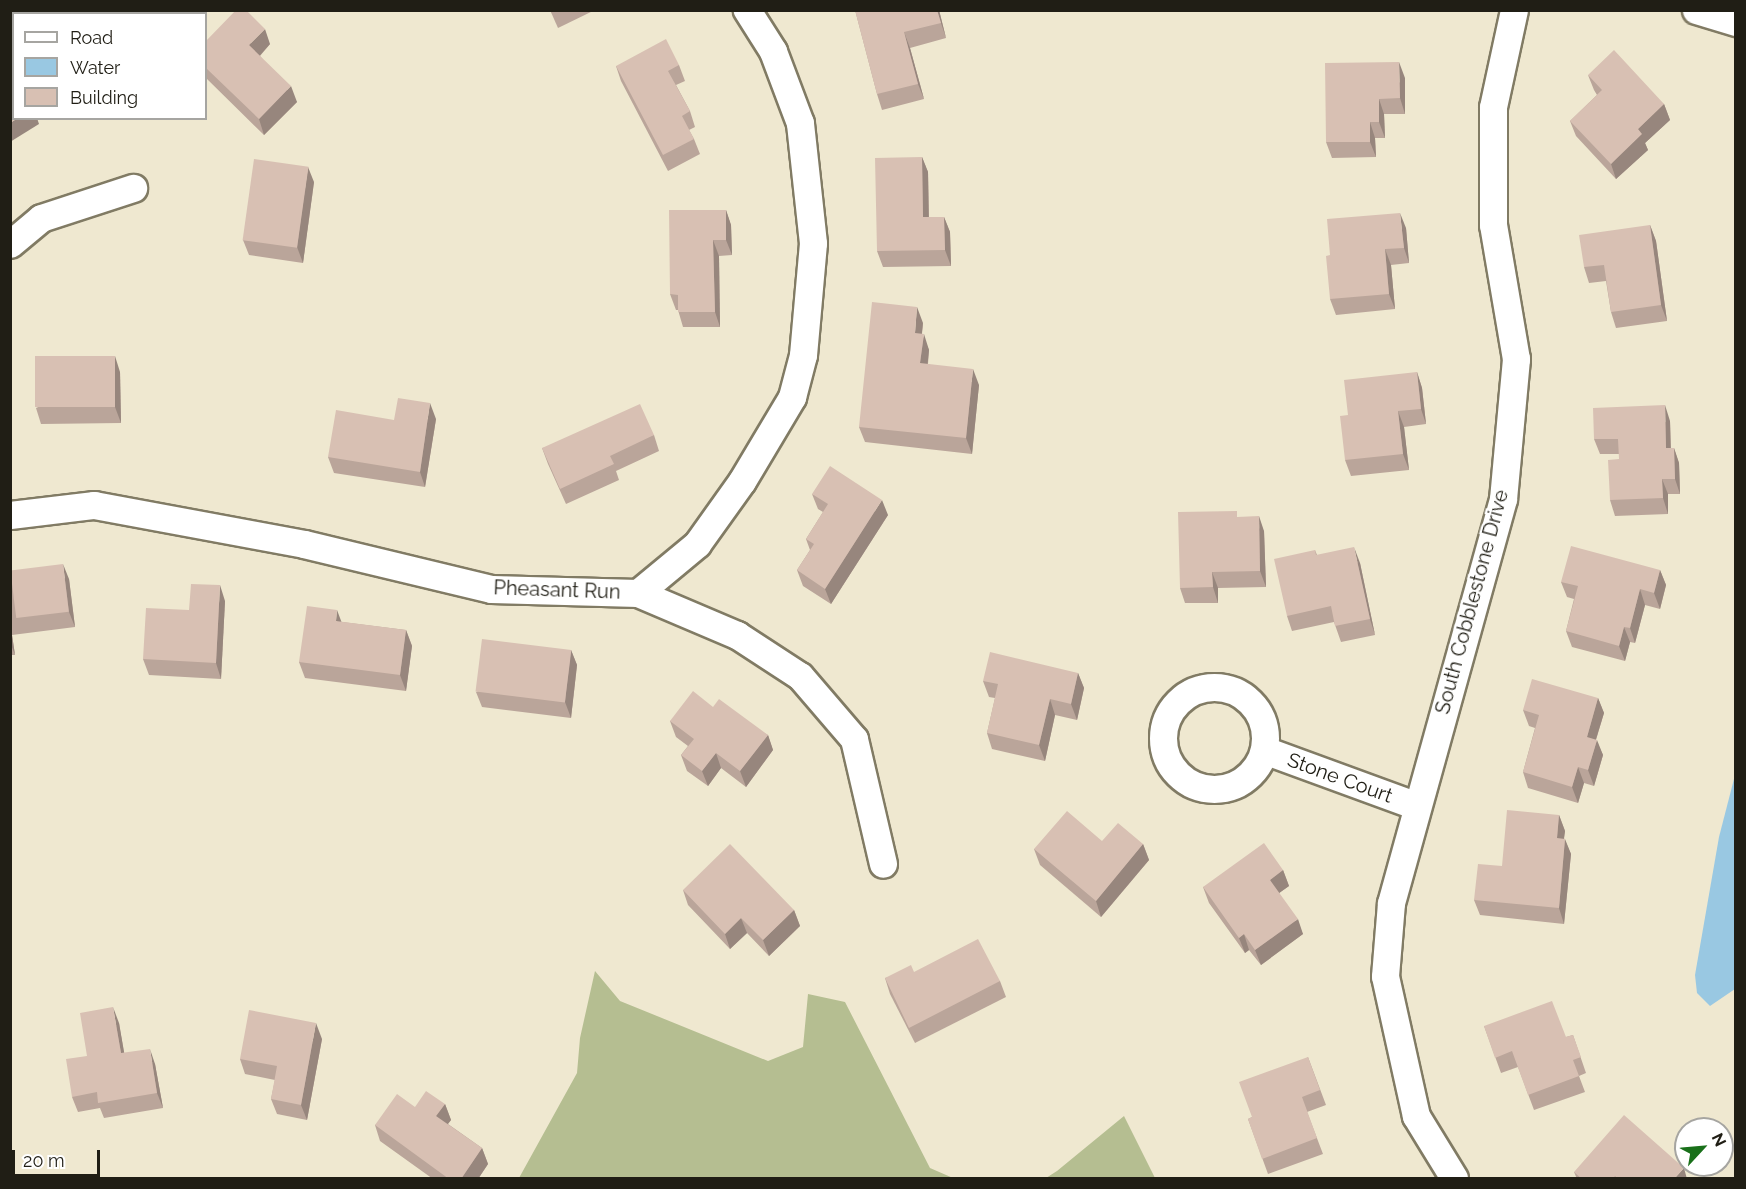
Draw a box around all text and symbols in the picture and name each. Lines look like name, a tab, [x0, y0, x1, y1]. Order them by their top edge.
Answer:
legend	[12, 12, 207, 120]
text: Road	[70, 27, 113, 48]
text: Water	[70, 57, 120, 78]
text: Building	[70, 87, 138, 108]
street label: South Cobblestone Drive	[1430, 487, 1514, 717]
street label: Pheasant Run	[493, 576, 621, 604]
street label: Stone Court	[1284, 748, 1396, 808]
north arrow	[1674, 1117, 1734, 1177]
text: N	[1708, 1130, 1730, 1149]
scale bar	[15, 1138, 104, 1176]
text: 20 m	[23, 1150, 65, 1171]

